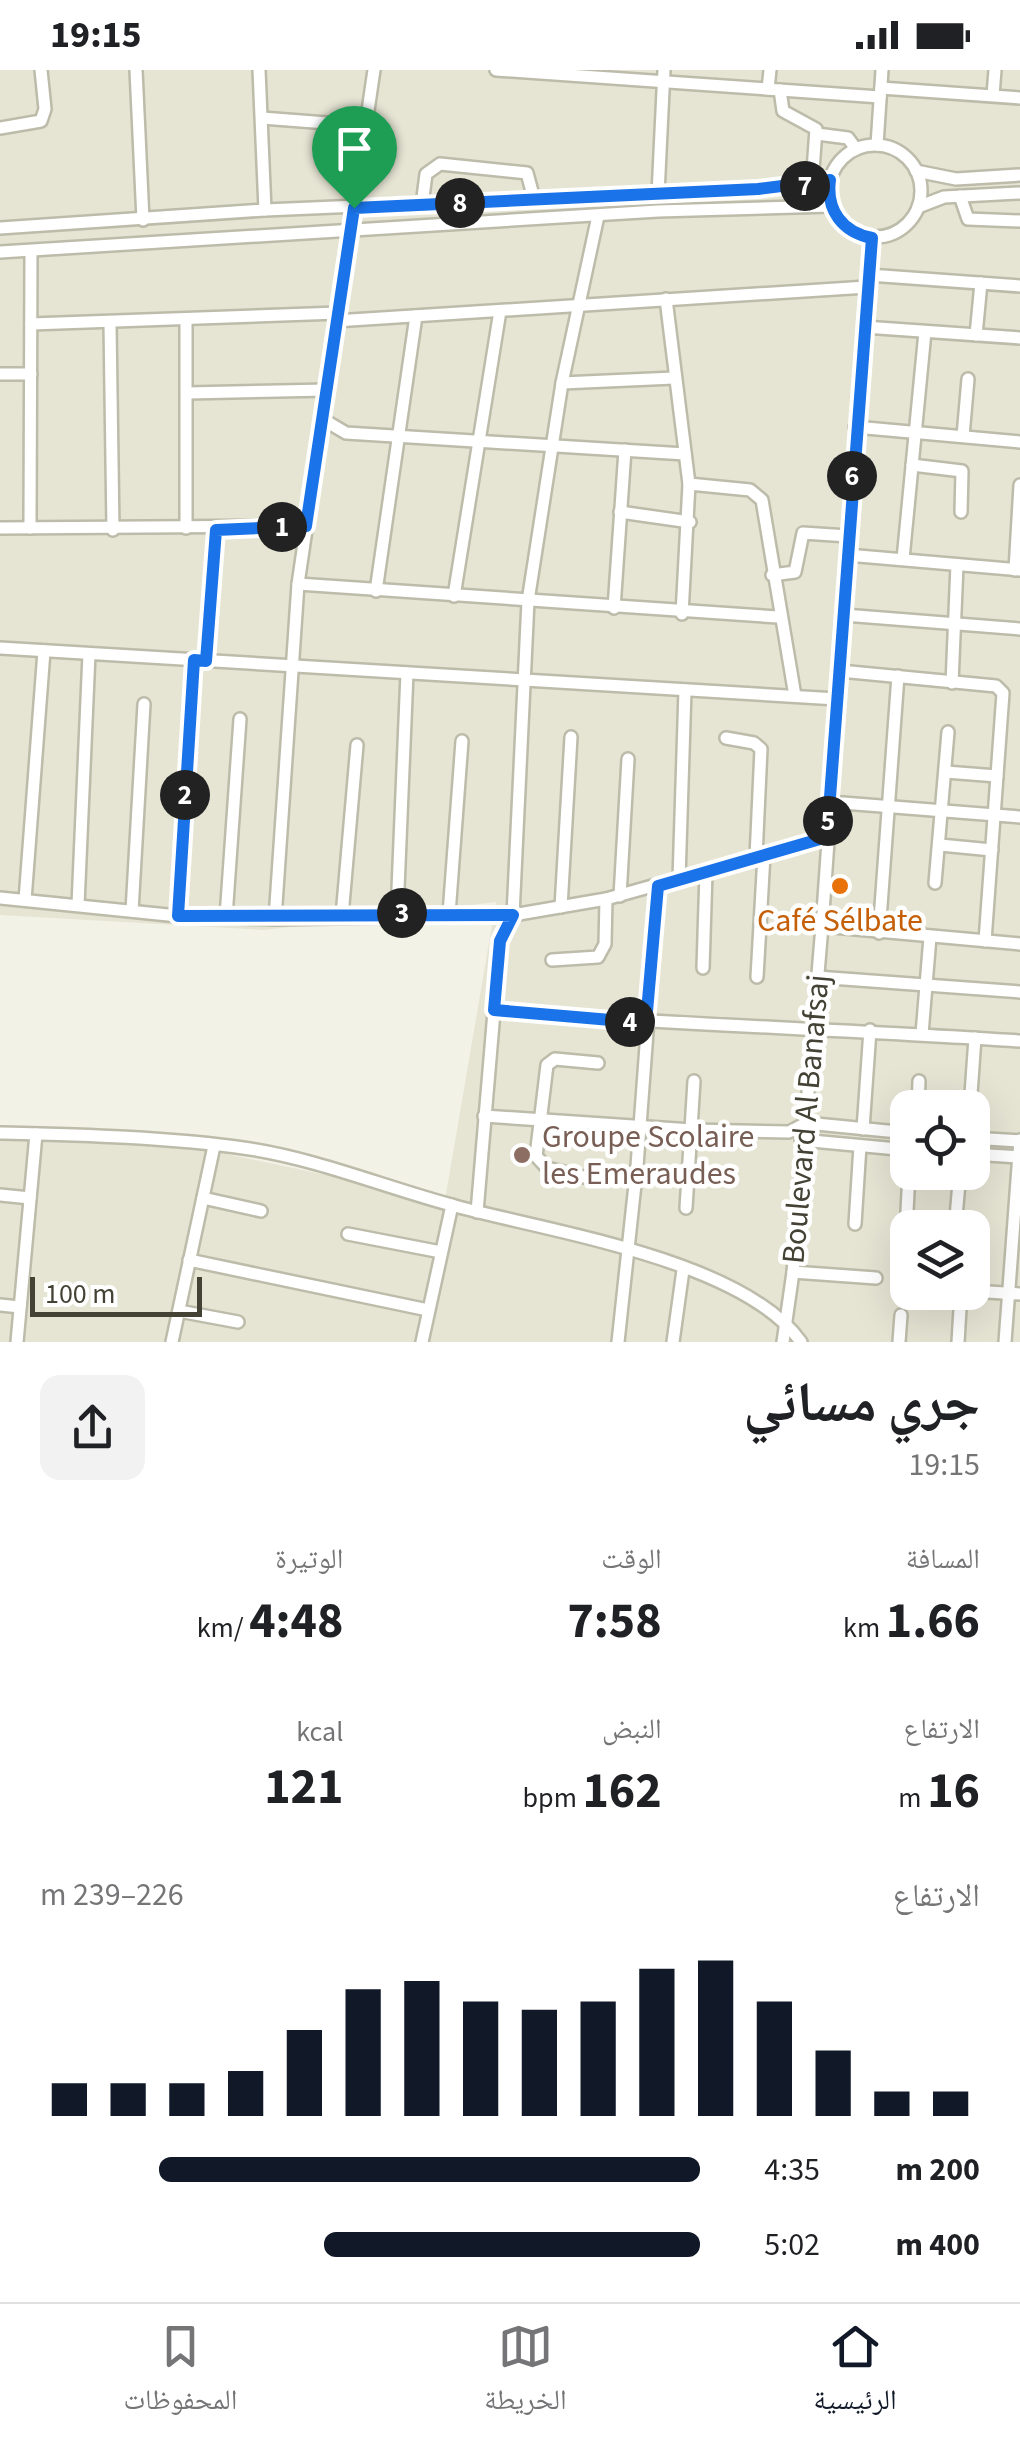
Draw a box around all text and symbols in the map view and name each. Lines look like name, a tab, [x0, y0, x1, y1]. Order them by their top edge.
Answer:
text: 19:15	[50, 8, 142, 62]
pin	[312, 106, 397, 209]
icon: arrive	[327, 121, 382, 176]
pin: 7	[780, 161, 830, 211]
text: 7	[798, 166, 812, 206]
pin: 8	[435, 178, 485, 228]
text: 8	[453, 183, 467, 223]
pin: 6	[827, 451, 877, 501]
text: 6	[845, 456, 859, 496]
pin: 1	[257, 502, 307, 552]
text: 1	[275, 507, 289, 547]
pin: 2	[160, 770, 210, 820]
text: 2	[178, 775, 192, 815]
pin: 5	[803, 796, 853, 846]
text: 5	[821, 801, 835, 841]
marker: Café Sélbate	[829, 875, 851, 897]
pin: 3	[377, 888, 427, 938]
text: 3	[395, 893, 409, 933]
place label: Café Sélbate	[757, 898, 923, 944]
street label: Boulevard Al Banafsaj	[770, 972, 842, 1266]
pin: 4	[605, 997, 655, 1047]
text: 4	[623, 1002, 637, 1042]
map controls	[890, 1090, 990, 1310]
button: locate	[890, 1090, 990, 1190]
place label: Groupe Scolaire les Emeraudes	[542, 1114, 754, 1197]
marker: Groupe Scolaire les Emeraudes	[511, 1144, 533, 1166]
button: layers	[890, 1210, 990, 1310]
scale bar	[30, 1272, 202, 1316]
text: 100 m	[45, 1274, 116, 1314]
text: جري مسائي	[743, 1365, 980, 1443]
button: share	[40, 1375, 145, 1480]
text: 19:15	[908, 1442, 980, 1488]
text: الوتيرة	[275, 1539, 343, 1579]
text: الوقت	[601, 1539, 662, 1579]
text: المسافة	[906, 1539, 980, 1579]
text: 4:48	[249, 1586, 343, 1657]
text: 7:58	[567, 1586, 662, 1657]
text: 1.66	[886, 1586, 980, 1657]
text: /km	[197, 1608, 249, 1648]
text: km	[843, 1608, 886, 1648]
text: النبض	[602, 1709, 662, 1749]
text: الارتفاع	[904, 1709, 980, 1749]
text: kcal	[296, 1712, 343, 1752]
text: 121	[264, 1752, 343, 1823]
text: 162	[582, 1756, 662, 1827]
text: 16	[927, 1756, 980, 1827]
text: bpm	[523, 1778, 582, 1818]
text: m	[898, 1778, 927, 1818]
text: 226–239 m	[40, 1872, 184, 1918]
text: الارتفاع	[893, 1873, 980, 1919]
text: 4:35	[764, 2147, 820, 2193]
text: 200 m	[895, 2147, 980, 2193]
text: 5:02	[764, 2222, 820, 2268]
text: 400 m	[895, 2222, 980, 2268]
tab: المحفوظات	[123, 2319, 237, 2427]
tab: الخريطة	[484, 2319, 567, 2427]
tab: الرئيسية	[814, 2319, 897, 2427]

